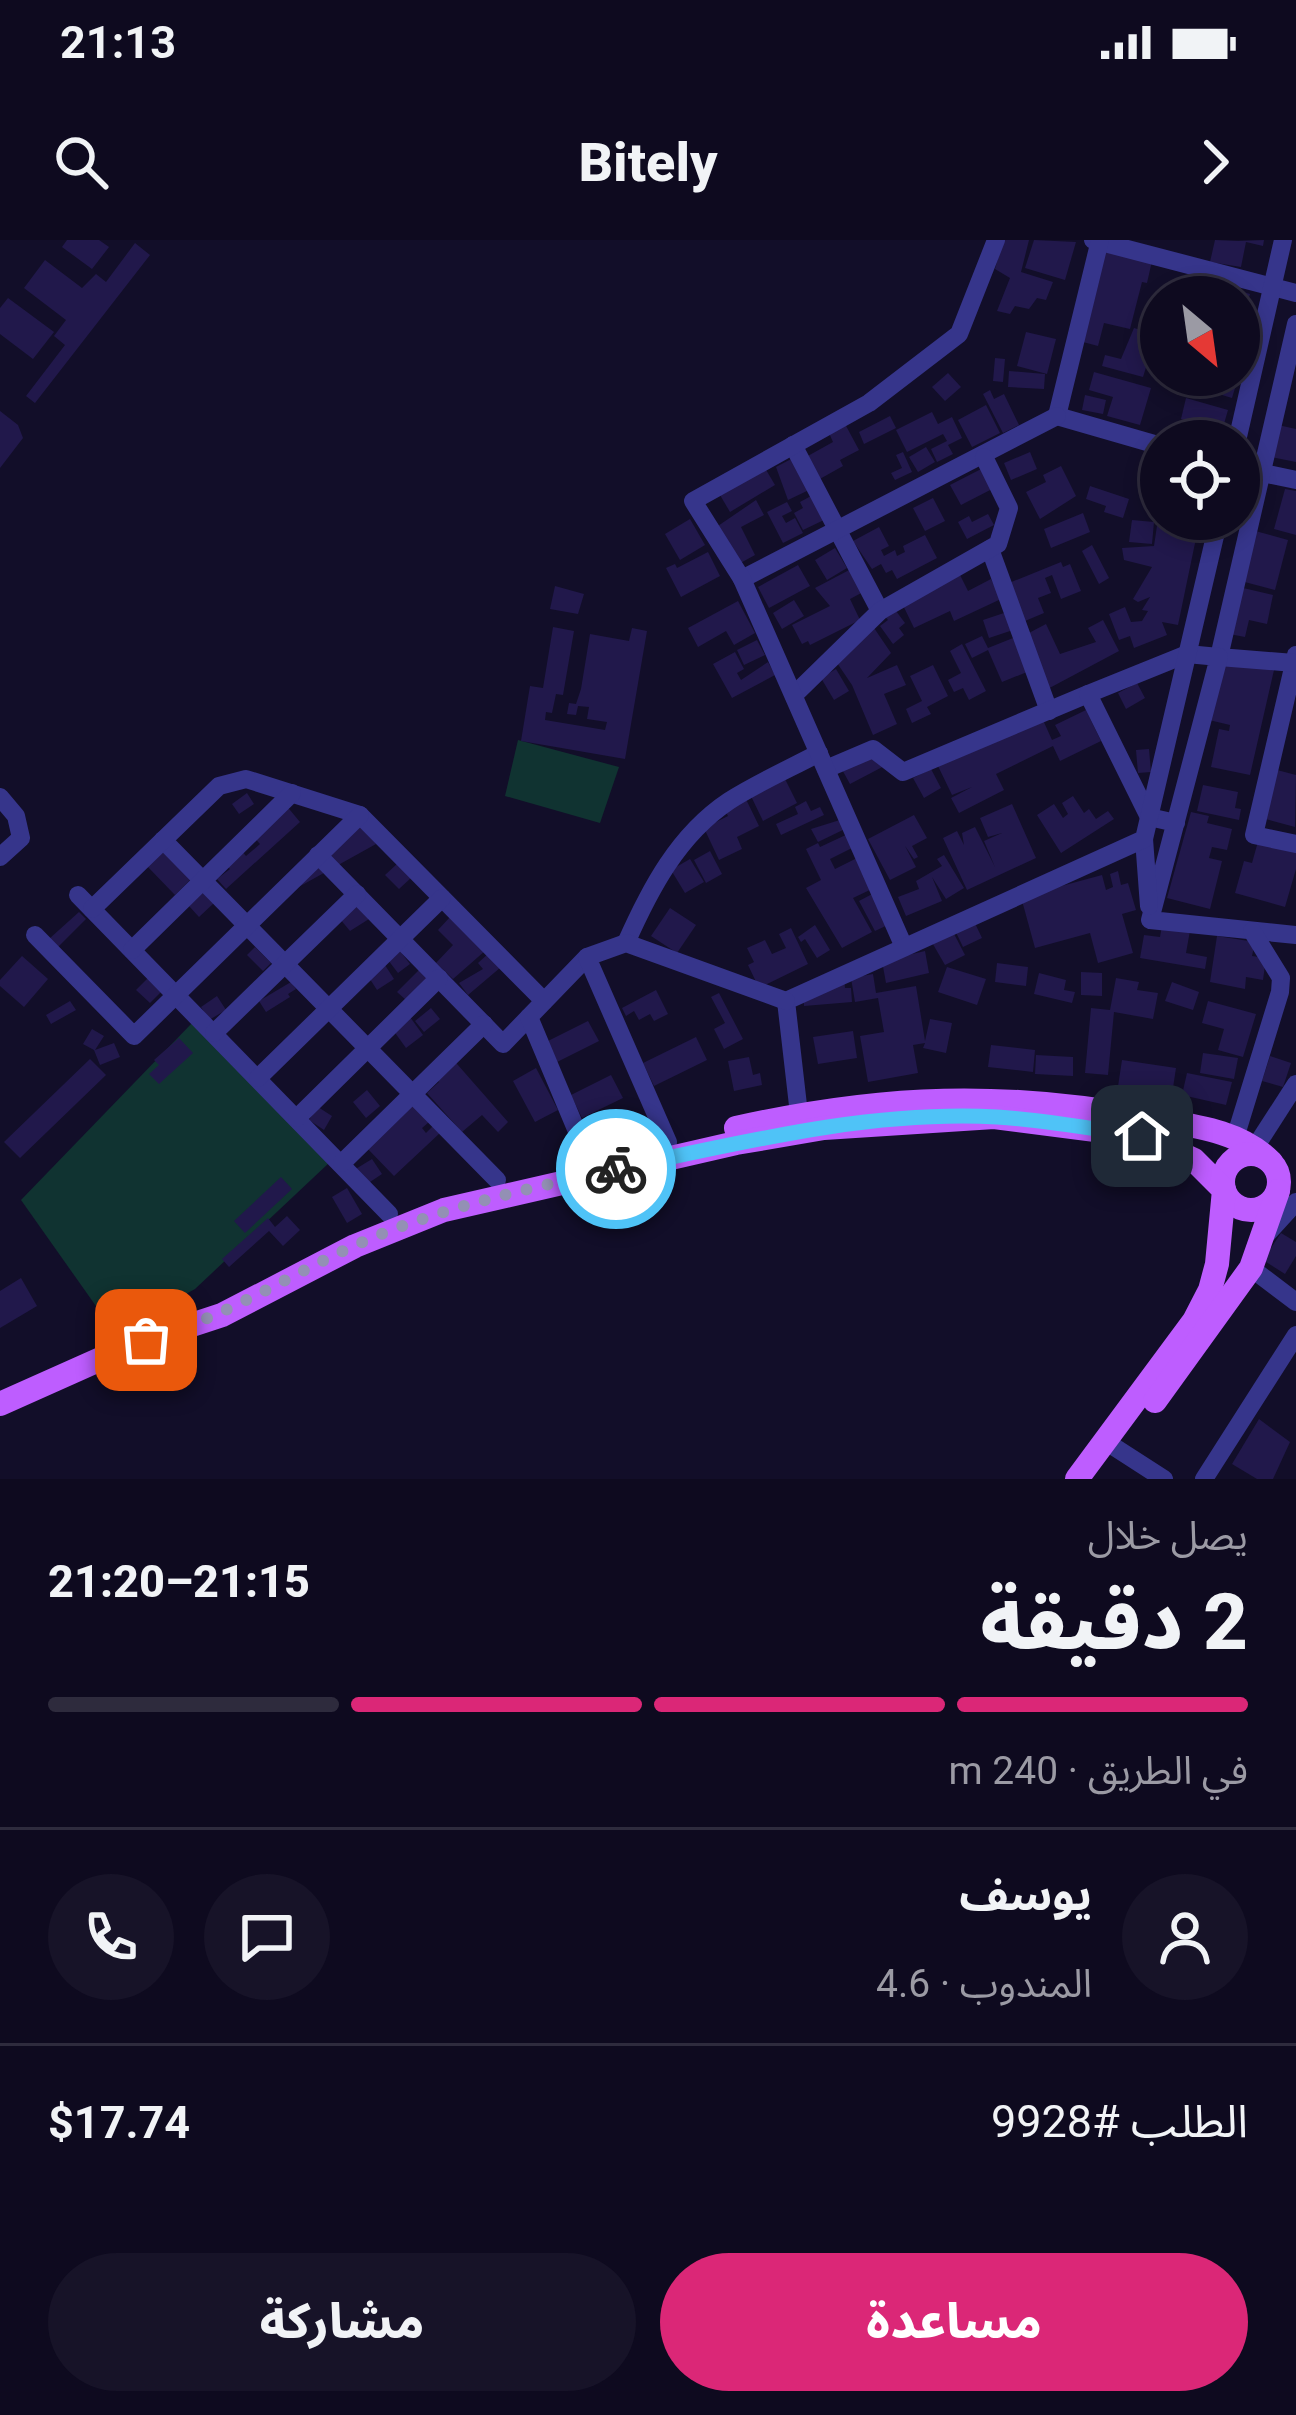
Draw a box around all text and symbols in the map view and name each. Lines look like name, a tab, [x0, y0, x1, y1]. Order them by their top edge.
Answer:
text: 21:13	[60, 16, 176, 69]
icon: search	[48, 129, 114, 195]
icon: forward	[1182, 129, 1248, 195]
text: Bitely	[578, 131, 718, 194]
north arrow	[1140, 276, 1260, 396]
map controls	[1140, 276, 1260, 540]
button: locate	[1140, 420, 1260, 540]
pin	[1091, 1085, 1193, 1187]
icon: home	[1109, 1103, 1175, 1169]
courier	[556, 1109, 676, 1229]
icon: bike	[583, 1136, 649, 1202]
pin	[95, 1289, 197, 1391]
icon: bag	[113, 1307, 179, 1373]
text: يصل خلال	[1088, 1513, 1248, 1559]
text: 21:15–21:20	[48, 1555, 310, 1608]
text: 2 دقيقة	[980, 1577, 1248, 1668]
text: في الطريق · 240 m	[948, 1748, 1248, 1794]
text: يوسف	[959, 1868, 1092, 1921]
button: phone	[48, 1874, 174, 2000]
button: chat	[204, 1874, 330, 2000]
button: person	[1122, 1874, 1248, 2000]
text: المندوب · 4.6	[876, 1961, 1092, 2007]
text: الطلب #9928	[991, 2095, 1248, 2148]
text: $17.74	[48, 2096, 190, 2149]
button: مشاركة	[48, 2253, 636, 2391]
button: مساعدة	[660, 2253, 1248, 2391]

